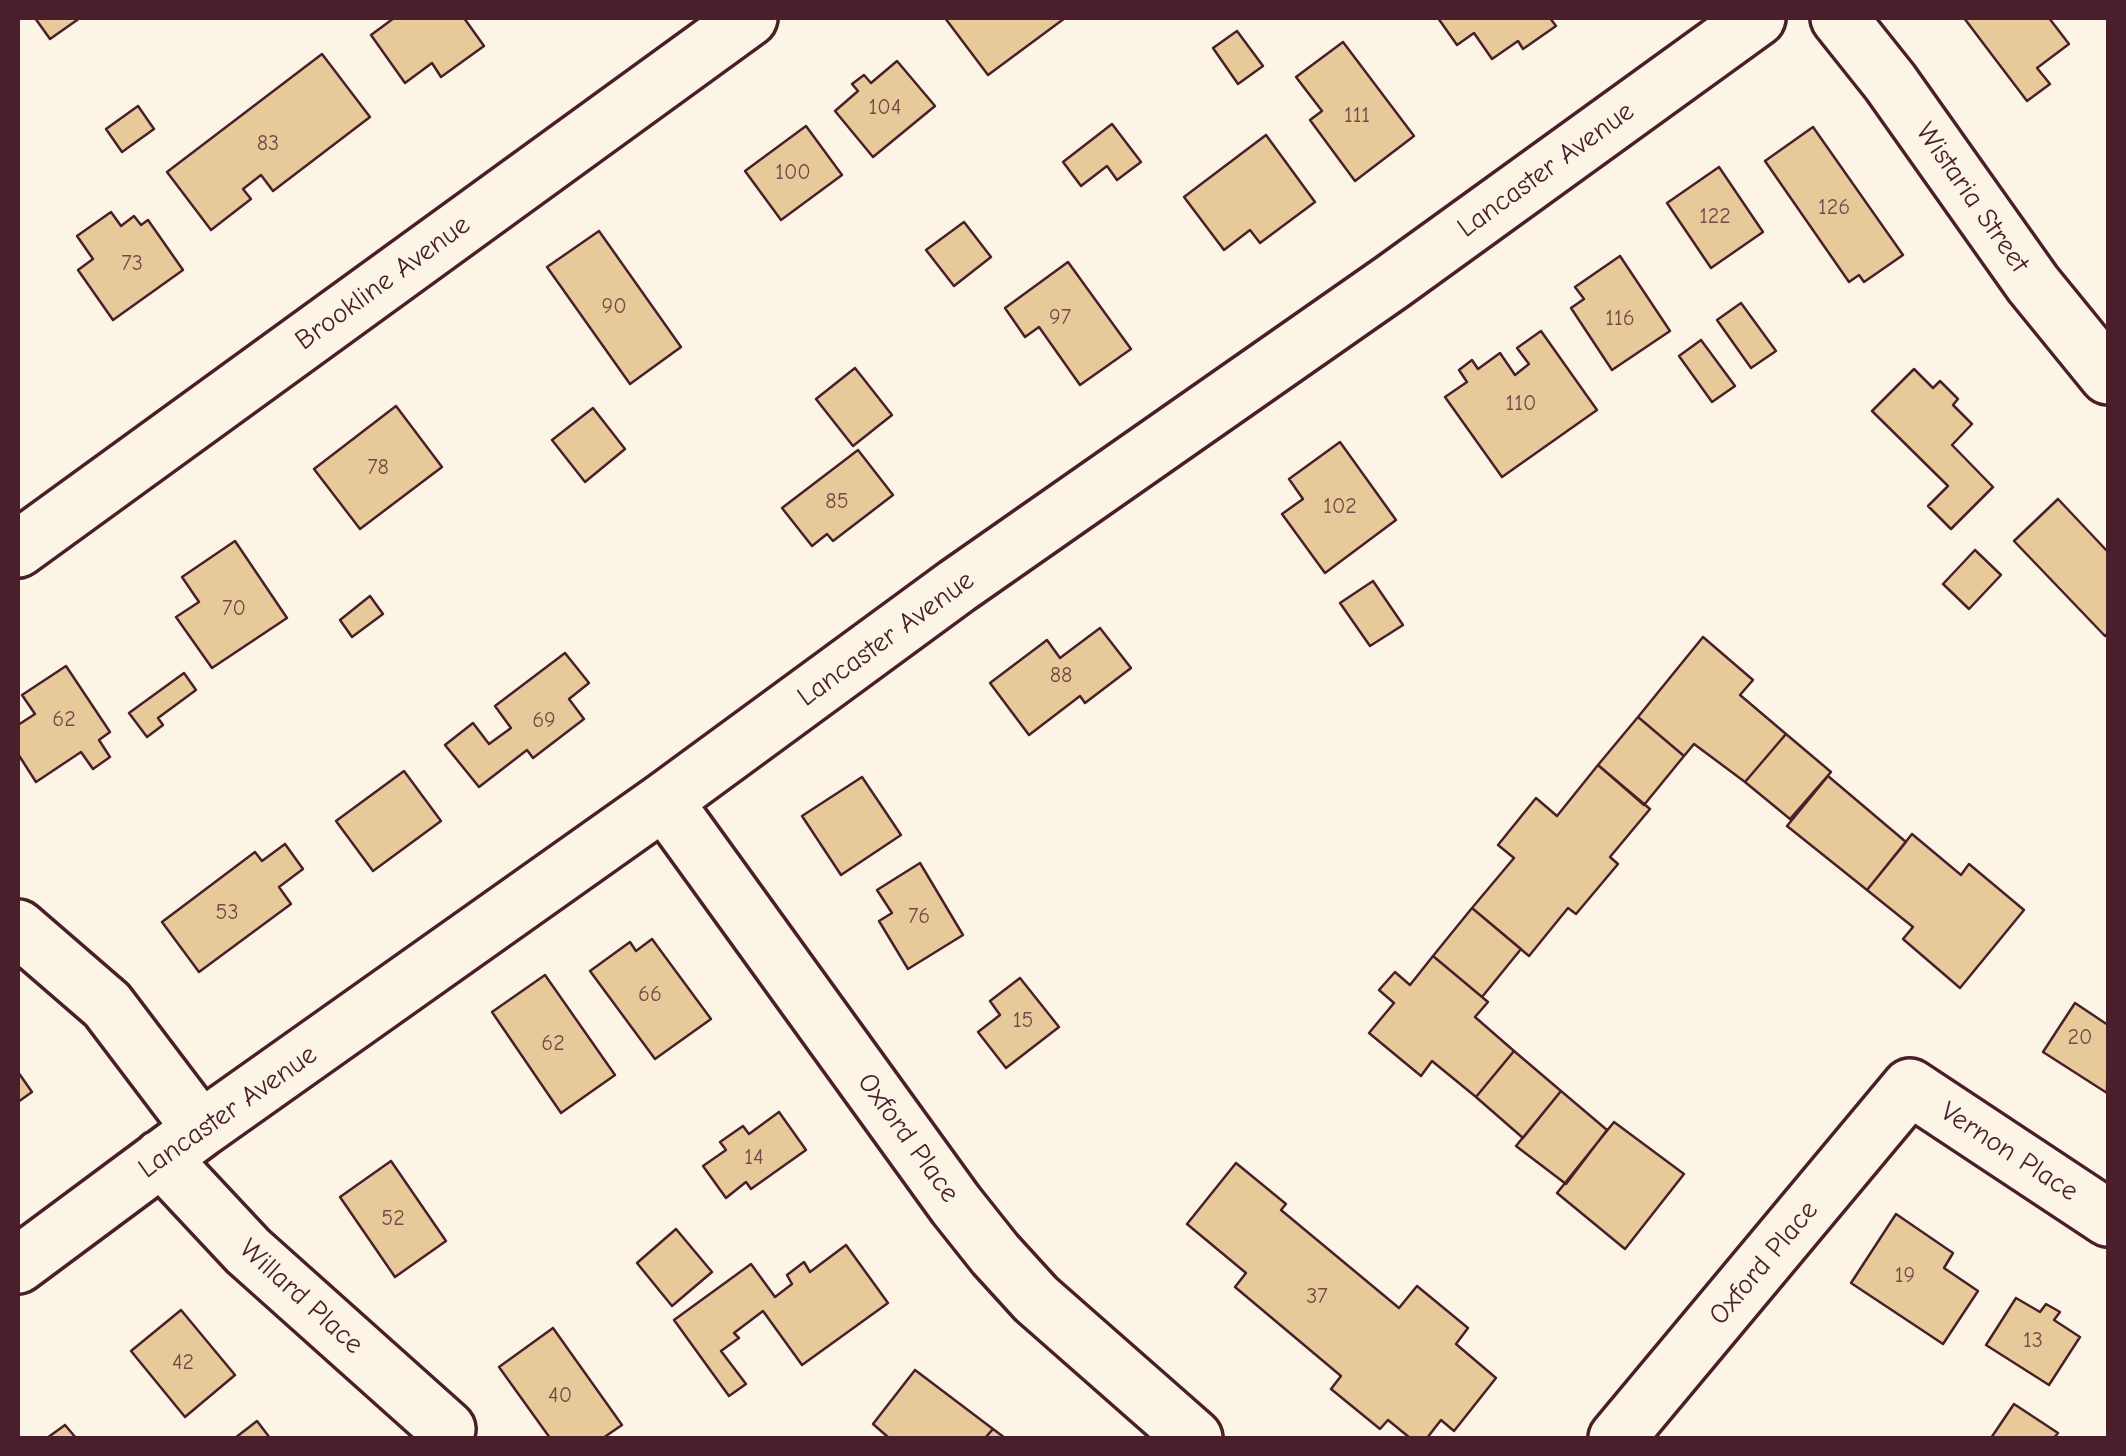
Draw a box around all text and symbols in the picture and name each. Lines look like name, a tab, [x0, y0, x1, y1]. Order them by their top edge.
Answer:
house number: 104	[869, 95, 901, 121]
street label: Lancaster Avenue	[1451, 95, 1641, 245]
house number: 111	[1344, 103, 1370, 129]
street label: Wistaria Street	[1908, 117, 2036, 279]
house number: 83	[257, 131, 279, 157]
house number: 100	[775, 160, 811, 186]
house number: 126	[1818, 195, 1850, 221]
house number: 122	[1699, 204, 1731, 230]
street label: Brookline Avenue	[289, 208, 477, 358]
house number: 73	[121, 251, 143, 277]
house number: 90	[601, 294, 627, 320]
house number: 97	[1049, 305, 1071, 331]
house number: 116	[1605, 306, 1635, 332]
house number: 110	[1506, 391, 1536, 417]
house number: 78	[367, 455, 389, 481]
house number: 85	[825, 489, 849, 515]
house number: 102	[1323, 494, 1357, 520]
street label: Lancaster Avenue	[791, 564, 981, 714]
house number: 70	[222, 596, 246, 622]
house number: 88	[1050, 663, 1072, 689]
house number: 62	[52, 707, 76, 733]
house number: 69	[532, 708, 556, 734]
house number: 53	[215, 900, 239, 926]
house number: 76	[908, 904, 930, 930]
house number: 66	[638, 982, 662, 1008]
house number: 15	[1013, 1008, 1033, 1034]
house number: 20	[2068, 1025, 2092, 1051]
house number: 62	[541, 1031, 565, 1057]
street label: Lancaster Avenue	[132, 1038, 324, 1186]
street label: Oxford Place	[850, 1067, 966, 1209]
street label: Vernon Place	[1934, 1095, 2084, 1209]
house number: 14	[744, 1145, 764, 1171]
street label: Oxford Place	[1702, 1194, 1826, 1332]
house number: 52	[381, 1206, 405, 1232]
street label: Willard Place	[232, 1232, 370, 1362]
house number: 19	[1895, 1263, 1915, 1289]
house number: 37	[1306, 1284, 1328, 1310]
house number: 13	[2023, 1328, 2043, 1354]
house number: 42	[172, 1350, 194, 1376]
house number: 40	[548, 1383, 572, 1409]

